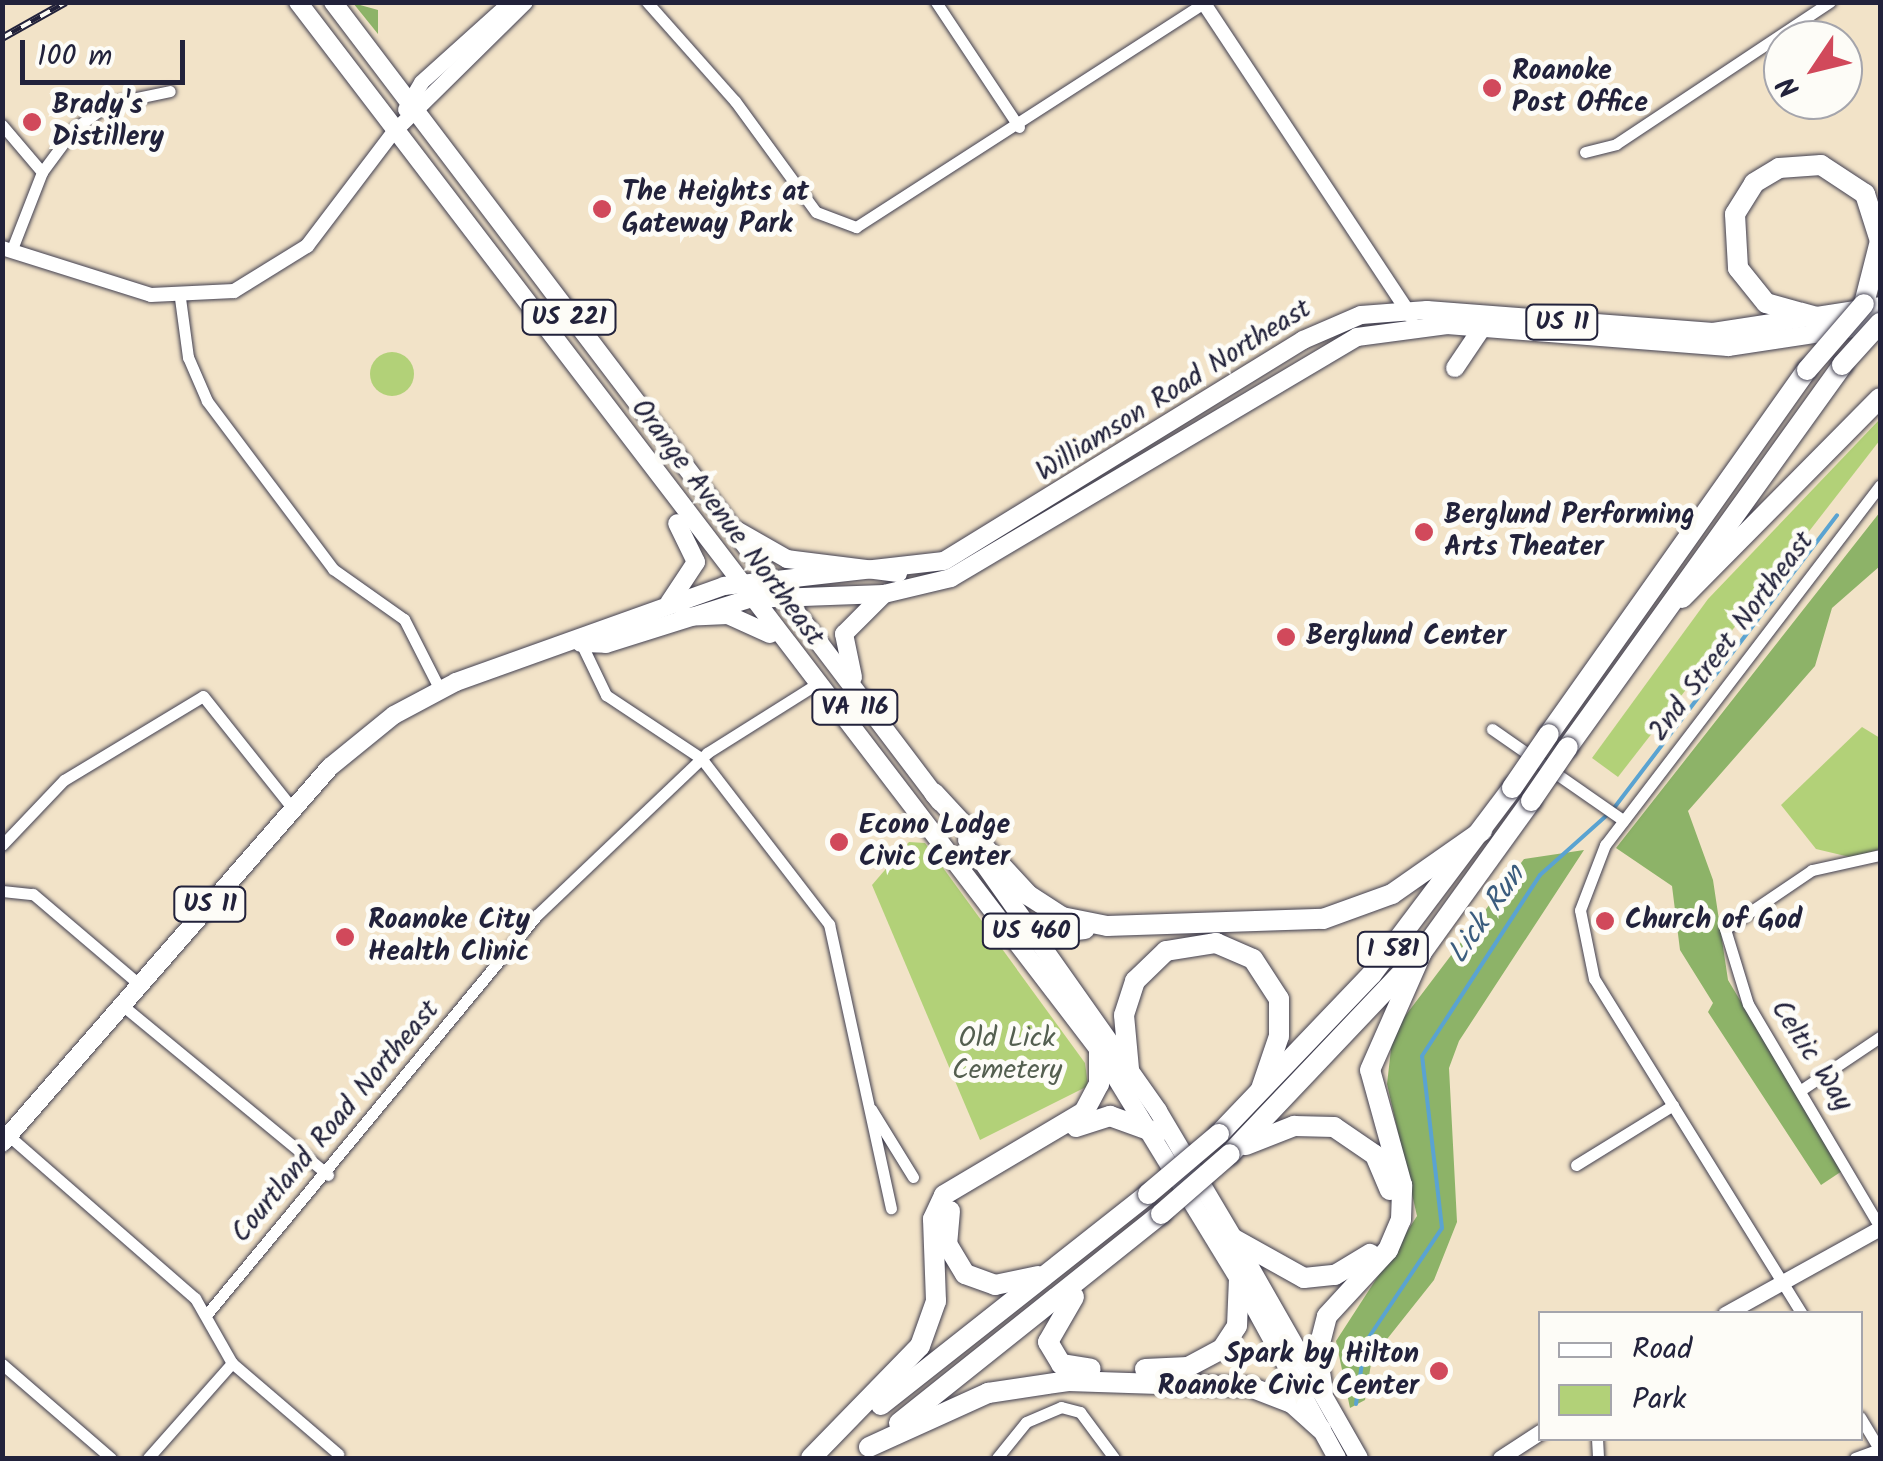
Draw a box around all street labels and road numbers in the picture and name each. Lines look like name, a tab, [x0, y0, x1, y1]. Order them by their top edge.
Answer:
street label: Williamson Road Northeast	[1030, 293, 1318, 489]
road number: US 221	[522, 297, 616, 337]
road number: US 11	[1524, 302, 1600, 342]
street label: Orange Avenue Northeast	[623, 393, 831, 653]
street label: 2nd Street Northeast	[1642, 526, 1822, 748]
road number: VA 116	[810, 687, 900, 727]
road number: US 11	[172, 884, 248, 924]
road number: US 460	[981, 911, 1081, 951]
road number: I 581	[1356, 929, 1430, 969]
street label: Courtland Road Northeast	[225, 994, 447, 1250]
street label: Celtic Way	[1763, 994, 1859, 1118]

